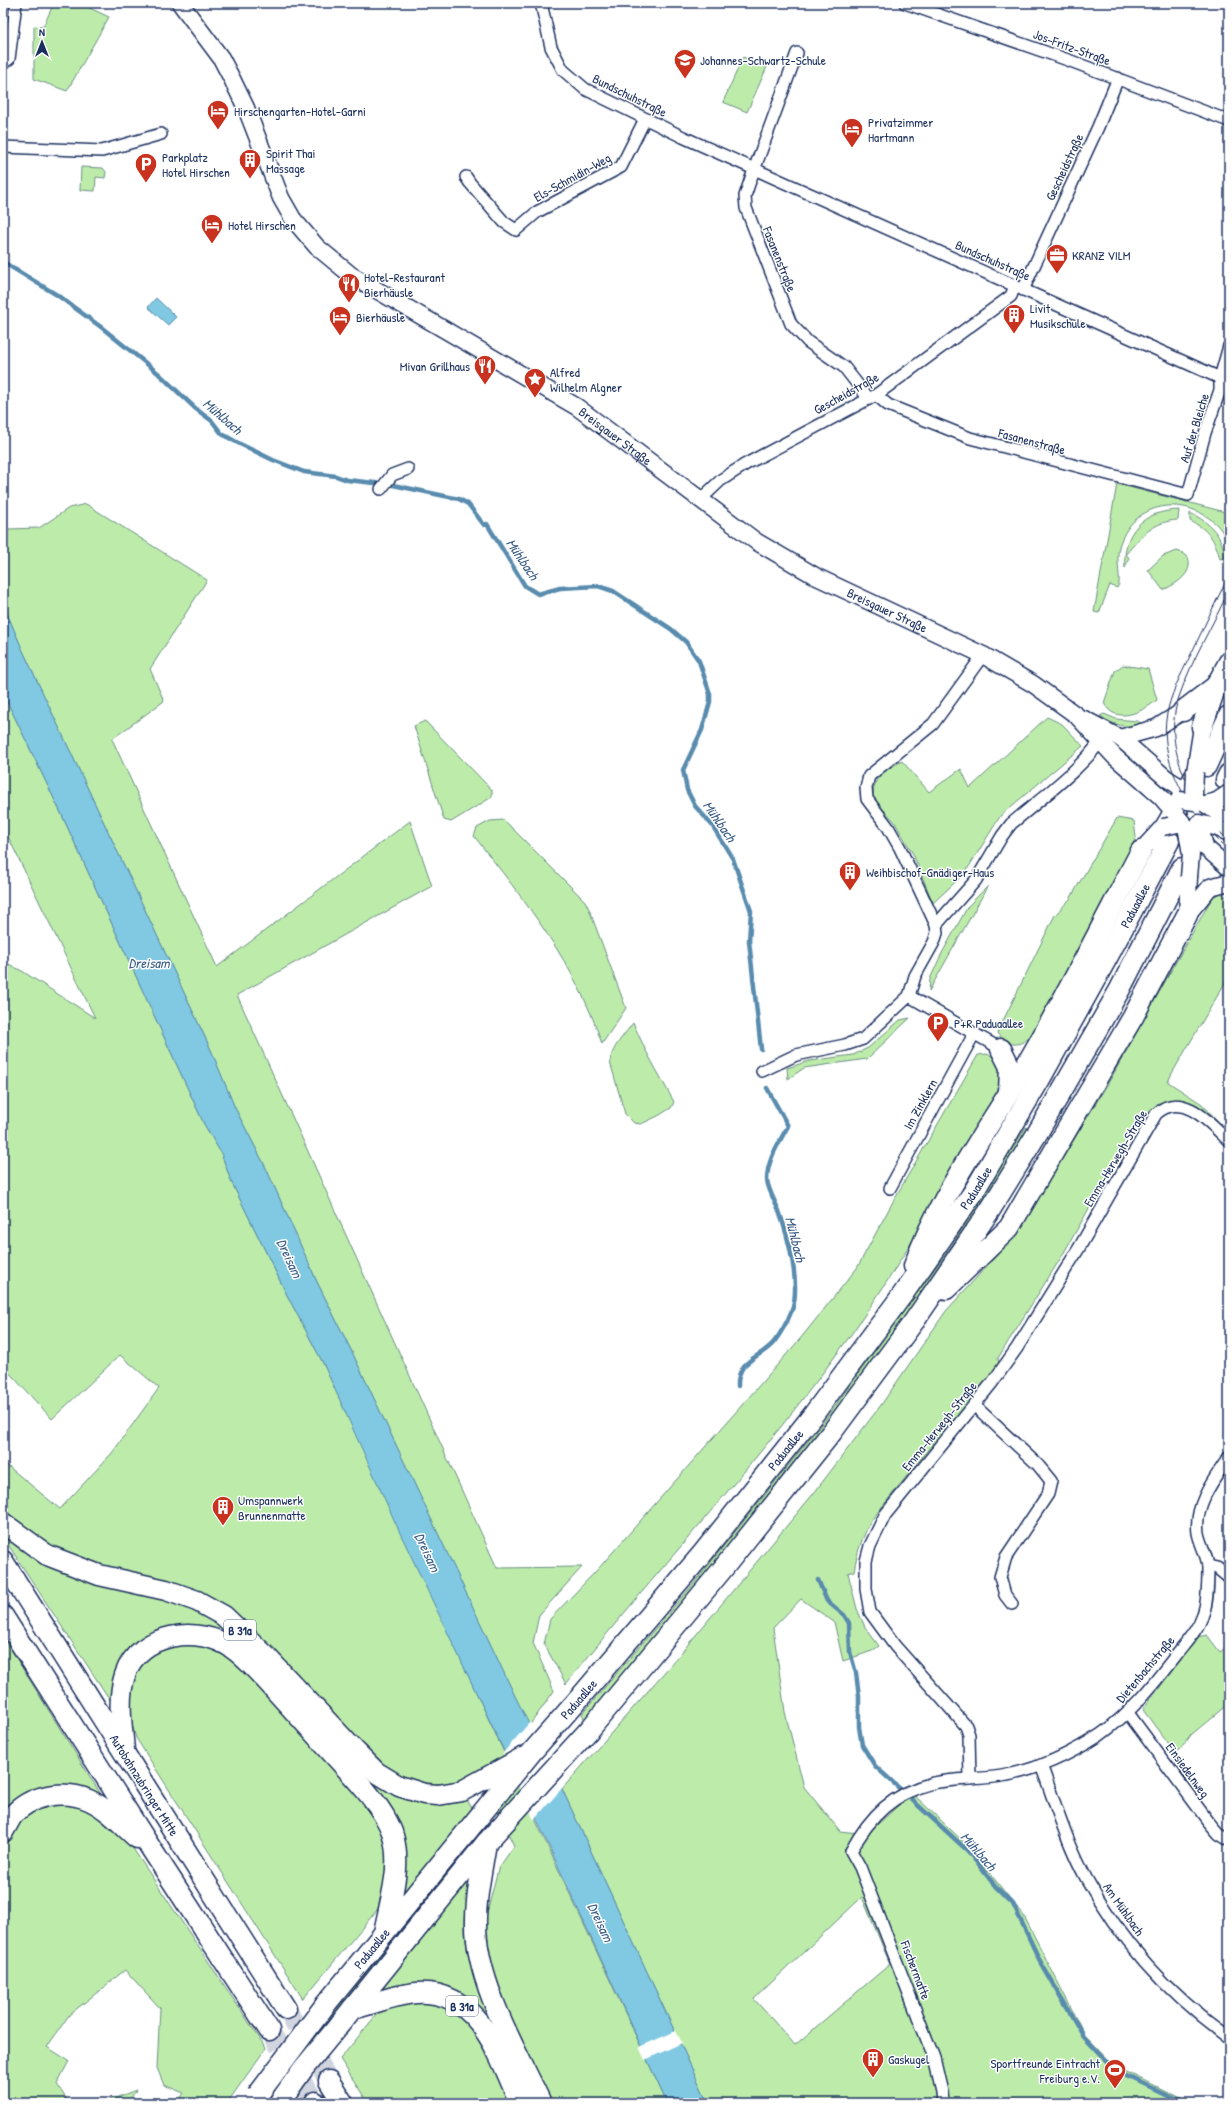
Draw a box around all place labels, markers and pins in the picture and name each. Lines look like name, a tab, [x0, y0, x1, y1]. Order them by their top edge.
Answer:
school or university icon: Johannes-Schwartz-Schule	[672, 47, 698, 80]
place label: Johannes-Schwartz-Schule	[700, 51, 826, 69]
hotel icon: Hirschengarten-Hotel-Garni	[205, 98, 231, 131]
place label: Hirschengarten-Hotel-Garni	[234, 102, 366, 120]
place label: Privatzimmer Hartmann	[868, 113, 933, 146]
hotel icon: Privatzimmer Hartmann	[839, 116, 865, 149]
place label: Spirit Thai Massage	[266, 144, 315, 177]
building icon: Spirit Thai Massage	[237, 147, 263, 180]
place label: Parkplatz Hotel Hirschen	[162, 148, 230, 181]
parking icon: Parkplatz Hotel Hirschen	[133, 151, 159, 184]
hotel icon: Hotel Hirschen	[199, 212, 225, 245]
place label: Hotel Hirschen	[228, 216, 296, 234]
office icon: KRANZ VILM	[1044, 242, 1070, 275]
place label: KRANZ VILM	[1072, 246, 1131, 264]
place label: Hotel-Restaurant Bierhäusle	[364, 268, 446, 301]
restaurant icon: Hotel-Restaurant Bierhäusle	[336, 271, 362, 304]
place label: Livit Musikschule	[1030, 299, 1086, 332]
building icon: Livit Musikschule	[1001, 302, 1027, 335]
hotel icon: Bierhäusle	[327, 304, 353, 337]
place label: Bierhäusle	[356, 308, 405, 326]
restaurant icon: Mivan Grillhaus	[472, 353, 498, 386]
place label: Mivan Grillhaus	[400, 357, 470, 375]
place label: Alfred Wilhelm Algner	[550, 363, 622, 396]
place icon: Alfred Wilhelm Algner	[522, 366, 548, 399]
building icon: Weihbischof-Gnädiger-Haus	[837, 859, 863, 892]
place label: Weihbischof-Gnädiger-Haus	[866, 863, 994, 881]
parking icon: P+R Paduaallee	[925, 1010, 951, 1043]
place label: P+R Paduaallee	[954, 1014, 1023, 1032]
place label: Umspannwerk Brunnenmatte	[238, 1491, 306, 1524]
building icon: Umspannwerk Brunnenmatte	[210, 1494, 236, 1527]
building icon: Gaskugel	[860, 2046, 886, 2079]
place label: Gaskugel	[888, 2050, 930, 2068]
place label: Sportfreunde Eintracht Freiburg e.V.	[991, 2054, 1101, 2087]
sports icon: Sportfreunde Eintracht Freiburg e.V.	[1102, 2057, 1128, 2090]

